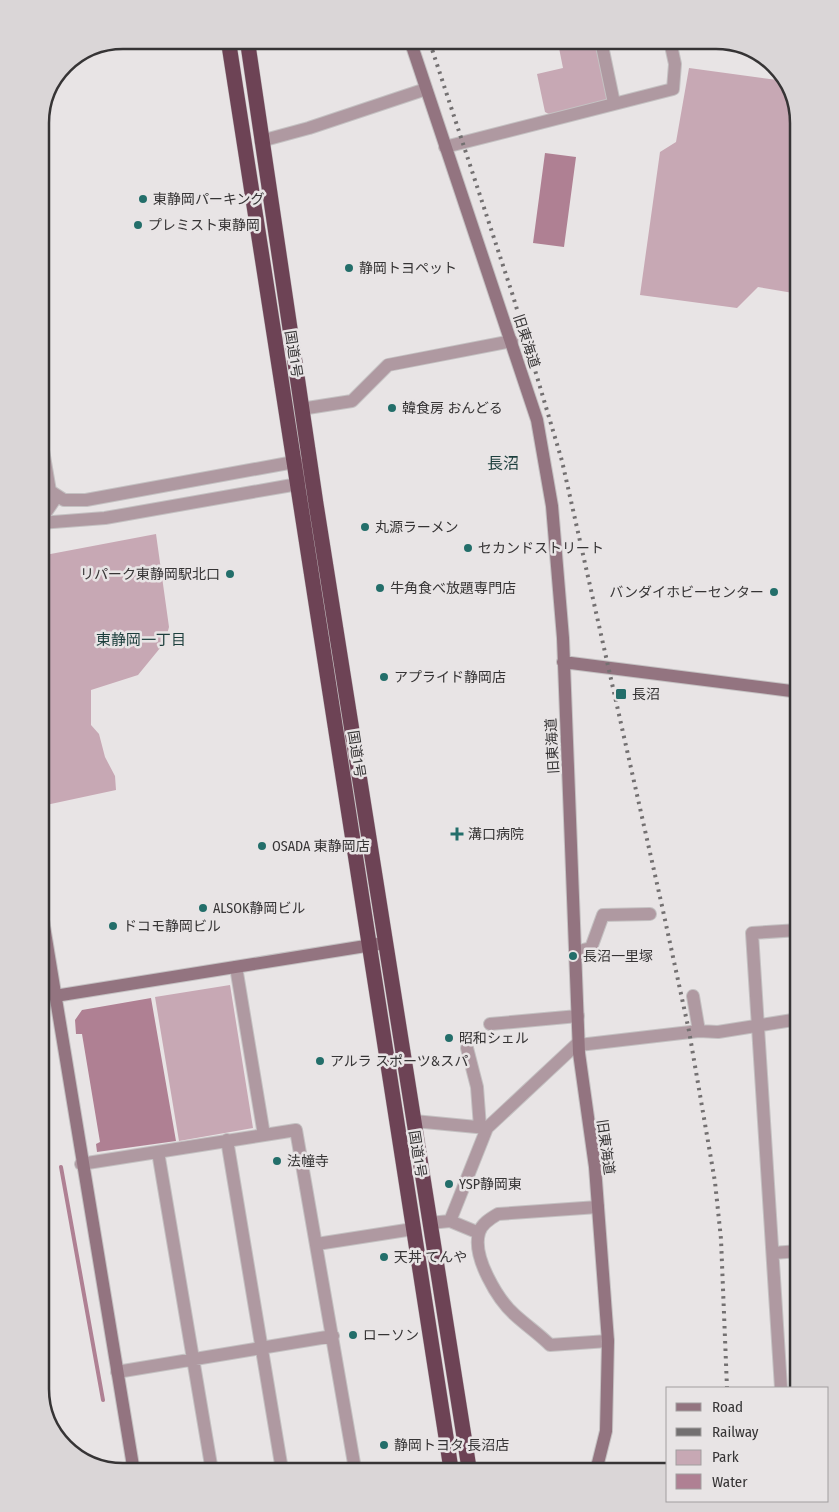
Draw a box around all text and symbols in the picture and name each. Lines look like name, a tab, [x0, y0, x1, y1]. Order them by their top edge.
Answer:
place label: 東静岡パーキング	[153, 191, 265, 208]
marker: 東静岡パーキング	[137, 193, 149, 205]
place label: プレミスト東静岡	[148, 217, 260, 234]
marker: プレミスト東静岡	[132, 219, 144, 231]
place label: 静岡トヨペット	[359, 260, 457, 277]
marker: 静岡トヨペット	[343, 262, 355, 274]
street label: 旧東海道	[510, 312, 543, 370]
street label: 国道1号	[281, 329, 306, 379]
place label: 韓食房 おんどる	[402, 400, 503, 417]
marker: 韓食房 おんどる	[386, 402, 398, 414]
district label: 長沼	[487, 454, 519, 473]
place label: 丸源ラーメン	[375, 519, 458, 536]
marker: 丸源ラーメン	[359, 521, 371, 533]
place label: セカンドストリート	[478, 540, 604, 557]
marker: セカンドストリート	[462, 542, 474, 554]
place label: リパーク東静岡駅北口	[80, 566, 220, 583]
marker: リパーク東静岡駅北口	[224, 568, 236, 580]
place label: 牛角食べ放題専門店	[390, 580, 516, 597]
marker: 牛角食べ放題専門店	[374, 582, 386, 594]
place label: バンダイホビーセンター	[609, 584, 764, 601]
marker: バンダイホビーセンター	[768, 586, 780, 598]
district label: 東静岡一丁目	[96, 631, 186, 649]
place label: アプライド静岡店	[394, 669, 506, 686]
marker: アプライド静岡店	[378, 671, 390, 683]
place label: 長沼	[632, 686, 660, 703]
marker: 長沼	[614, 687, 628, 701]
street label: 旧東海道	[543, 718, 562, 774]
street label: 国道1号	[344, 729, 369, 779]
place label: 溝口病院	[468, 826, 524, 843]
marker: 溝口病院	[450, 827, 464, 841]
place label: OSADA 東静岡店	[272, 838, 370, 855]
marker: OSADA 東静岡店	[256, 840, 268, 852]
place label: ALSOK静岡ビル	[213, 900, 306, 917]
marker: ALSOK静岡ビル	[197, 902, 209, 914]
place label: ドコモ静岡ビル	[123, 918, 221, 935]
marker: ドコモ静岡ビル	[107, 920, 119, 932]
place label: 長沼一里塚	[583, 948, 653, 965]
marker: 長沼一里塚	[567, 950, 579, 962]
place label: 昭和シェル	[459, 1030, 529, 1047]
marker: 昭和シェル	[443, 1032, 455, 1044]
place label: アルラ スポーツ&スパ	[330, 1053, 468, 1070]
marker: アルラ スポーツ&スパ	[314, 1055, 326, 1067]
street label: 旧東海道	[593, 1118, 618, 1176]
street label: 国道1号	[405, 1129, 430, 1179]
place label: 法幢寺	[287, 1153, 329, 1170]
marker: 法幢寺	[271, 1155, 283, 1167]
place label: YSP静岡東	[459, 1176, 522, 1193]
marker: YSP静岡東	[443, 1178, 455, 1190]
place label: 天丼 てんや	[394, 1249, 467, 1266]
marker: 天丼 てんや	[378, 1251, 390, 1263]
place label: ローソン	[363, 1327, 419, 1344]
marker: ローソン	[347, 1329, 359, 1341]
legend	[666, 1387, 829, 1502]
text: Road	[712, 1398, 743, 1416]
text: Railway	[712, 1423, 759, 1441]
place label: 静岡トヨタ 長沼店	[394, 1437, 509, 1454]
marker: 静岡トヨタ 長沼店	[378, 1439, 390, 1451]
text: Park	[712, 1448, 739, 1466]
text: Water	[712, 1473, 748, 1491]

